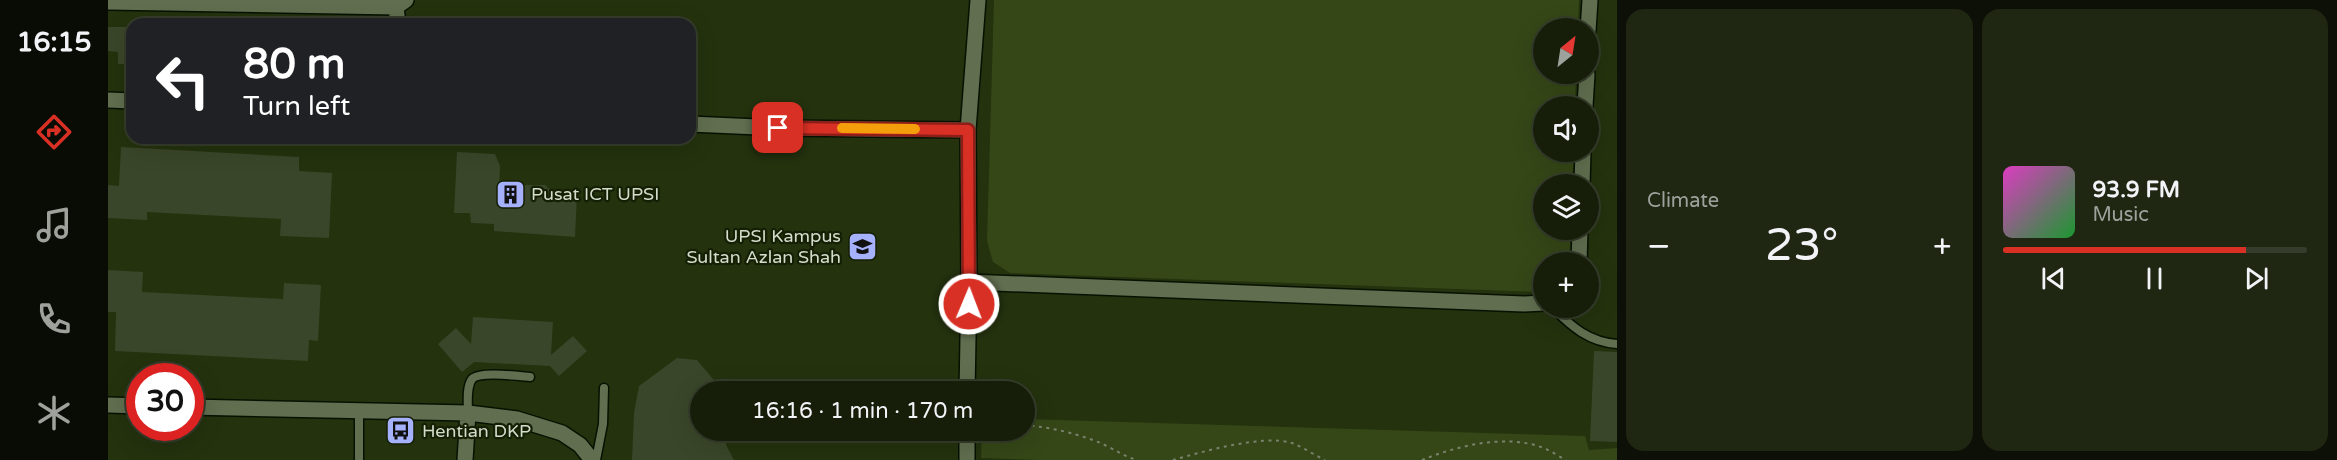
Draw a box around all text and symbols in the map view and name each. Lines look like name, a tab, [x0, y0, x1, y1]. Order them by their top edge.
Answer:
north arrow	[1533, 18, 1599, 84]
map controls	[1533, 18, 1599, 318]
text: 16:15	[17, 26, 91, 59]
text: 80 m	[243, 39, 345, 90]
icon: left	[144, 42, 222, 120]
text: Turn left	[243, 90, 350, 123]
button: sound	[1533, 96, 1599, 162]
pin	[752, 102, 803, 153]
icon: directions	[33, 111, 75, 153]
icon: arrive	[761, 111, 794, 144]
button: layers	[1533, 174, 1599, 240]
text: 93.9 FM	[2093, 177, 2180, 203]
building icon: Pusat ICT UPSI	[494, 178, 526, 210]
place label: Pusat ICT UPSI	[531, 183, 659, 205]
text: Climate	[1647, 189, 1719, 213]
text: Music	[2093, 203, 2149, 227]
icon: music	[33, 204, 75, 246]
text: 23°	[1765, 219, 1838, 273]
place label: UPSI Kampus Sultan Azlan Shah	[686, 225, 841, 268]
text: −	[1647, 227, 1671, 266]
text: +	[1933, 227, 1951, 266]
school or university icon: UPSI Kampus Sultan Azlan Shah	[846, 230, 878, 262]
button: +	[1533, 252, 1599, 318]
icon: previous	[2037, 262, 2070, 295]
icon: pause	[2138, 262, 2171, 295]
icon: next	[2240, 262, 2273, 295]
position arrow	[937, 272, 1001, 336]
icon: phone	[33, 298, 75, 340]
speed limit sign: 30	[126, 363, 204, 441]
icon: climate	[33, 392, 75, 434]
text: 16:16 · 1 min · 170 m	[752, 398, 973, 424]
bus stop icon: Hentian DKP	[385, 415, 417, 447]
place label: Hentian DKP	[422, 420, 531, 442]

